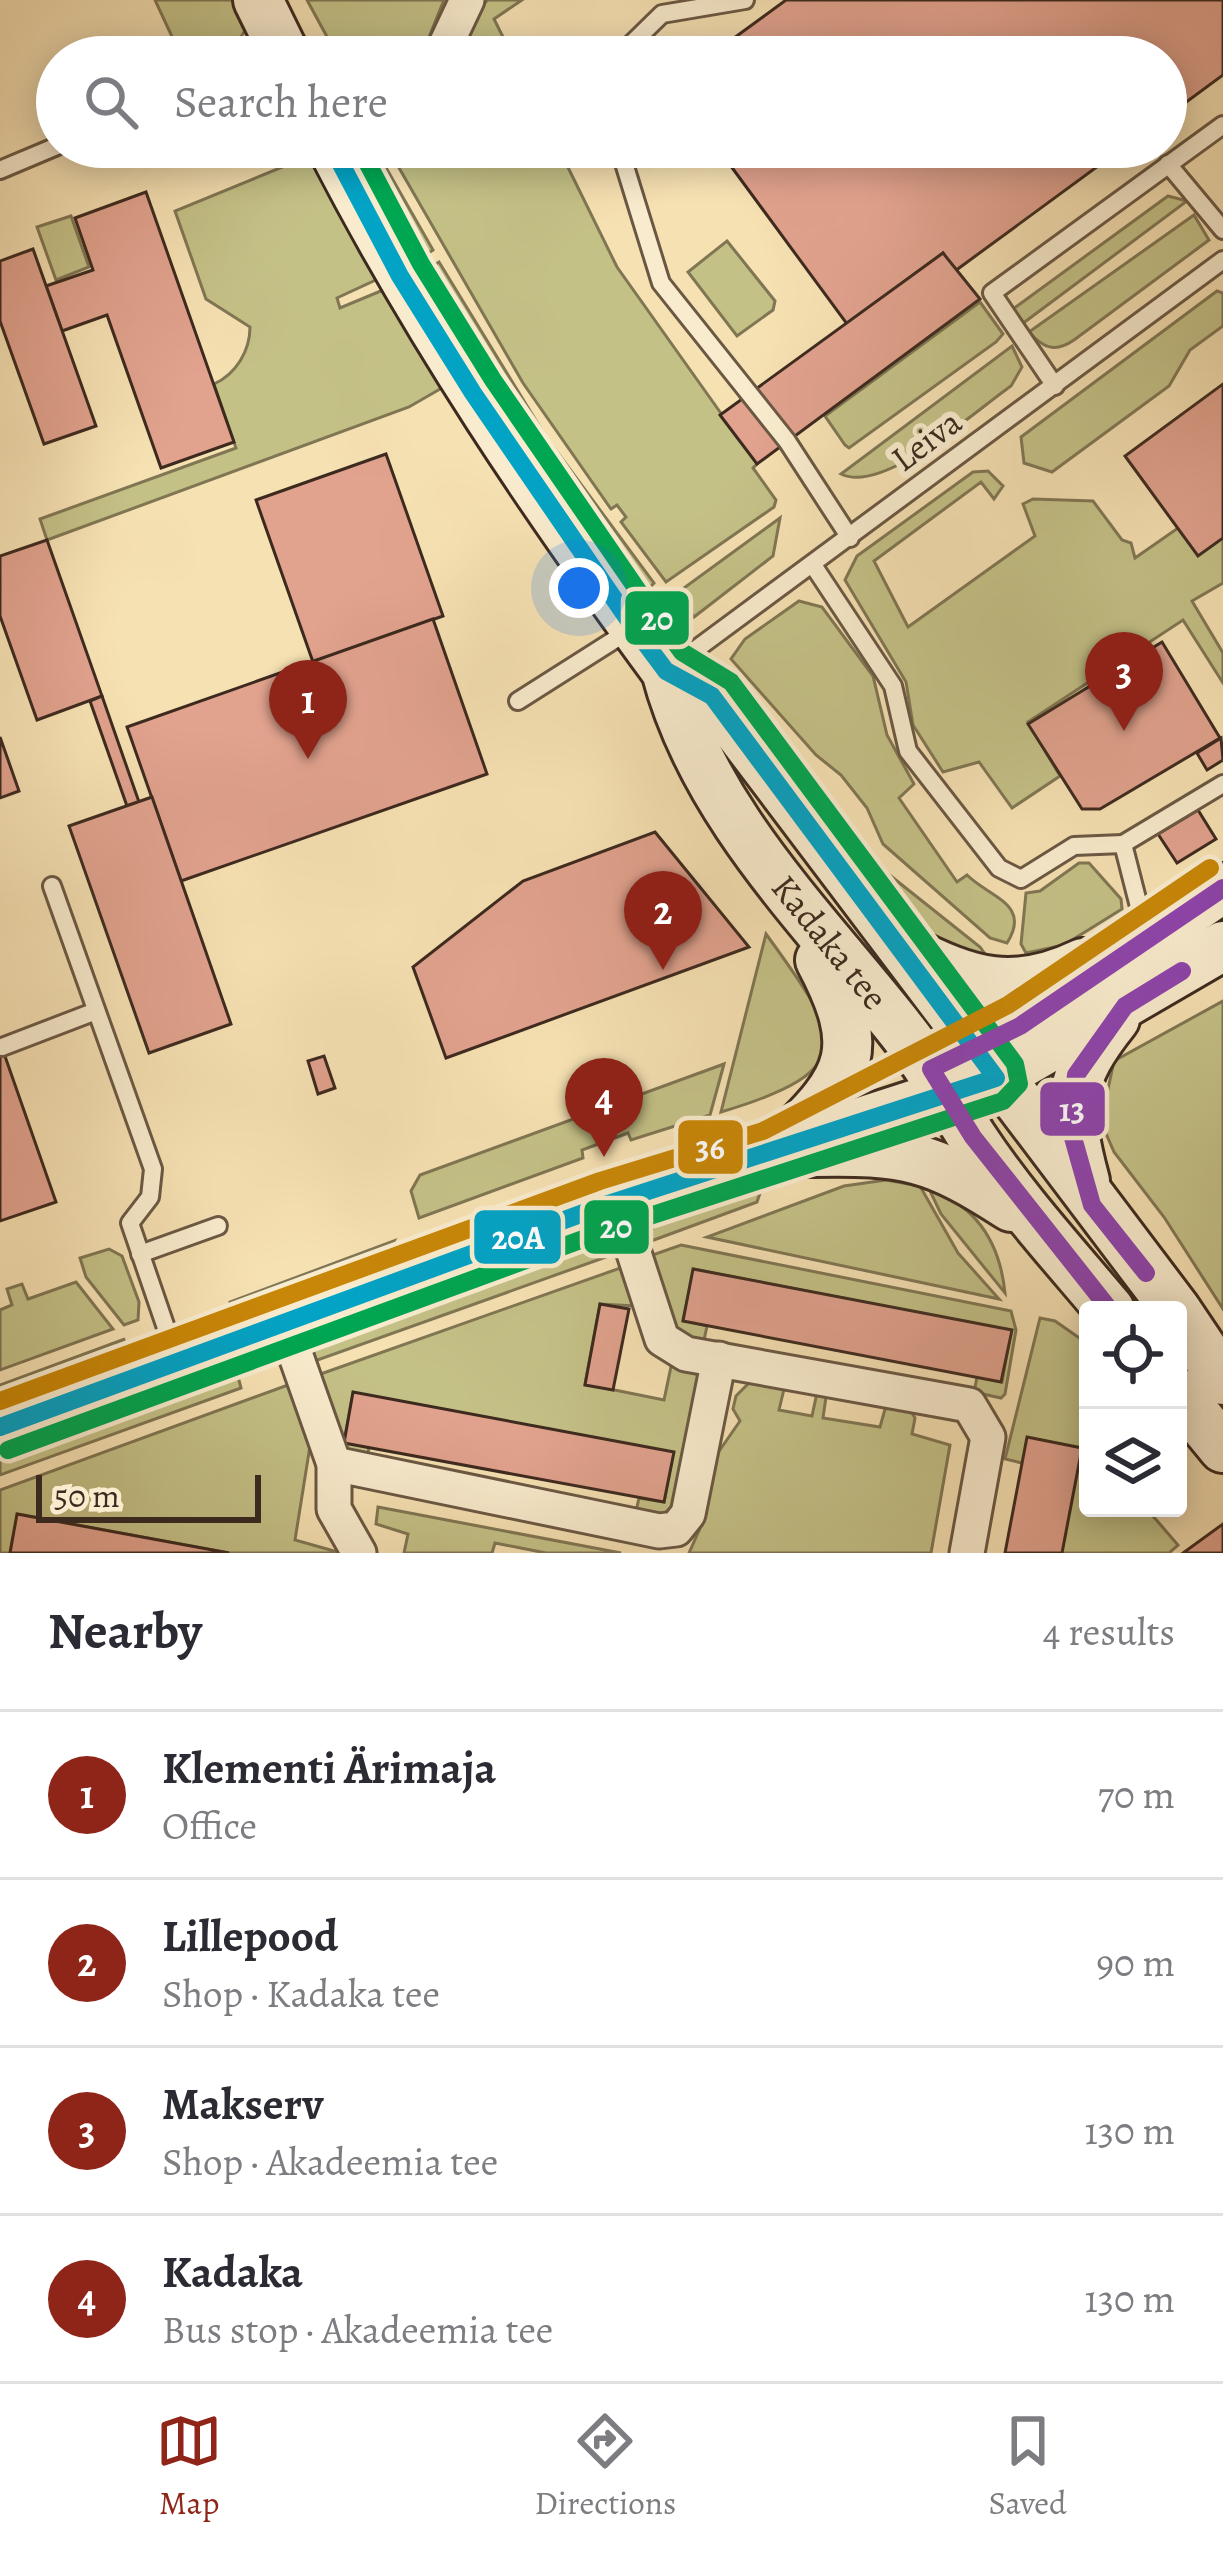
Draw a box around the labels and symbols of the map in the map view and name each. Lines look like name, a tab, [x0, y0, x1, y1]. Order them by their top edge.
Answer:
street label: Leiva	[881, 397, 972, 483]
your location	[549, 558, 609, 618]
line badge: 20	[623, 589, 691, 647]
text: 20	[641, 596, 673, 641]
pin: 3	[1085, 632, 1163, 731]
pin: 1	[269, 660, 347, 759]
street label: Kadaka tee	[761, 864, 899, 1020]
pin: 2	[624, 871, 702, 970]
pin: 4	[565, 1058, 643, 1157]
line badge: 13	[1038, 1080, 1107, 1138]
text: 13	[1059, 1087, 1085, 1132]
line badge: 36	[676, 1118, 745, 1176]
text: 36	[695, 1125, 725, 1170]
line badge: 20	[582, 1198, 651, 1256]
text: 20	[600, 1204, 632, 1249]
line badge: 20A	[472, 1208, 563, 1266]
text: 20A	[491, 1215, 545, 1260]
scale bar	[36, 1469, 261, 1522]

